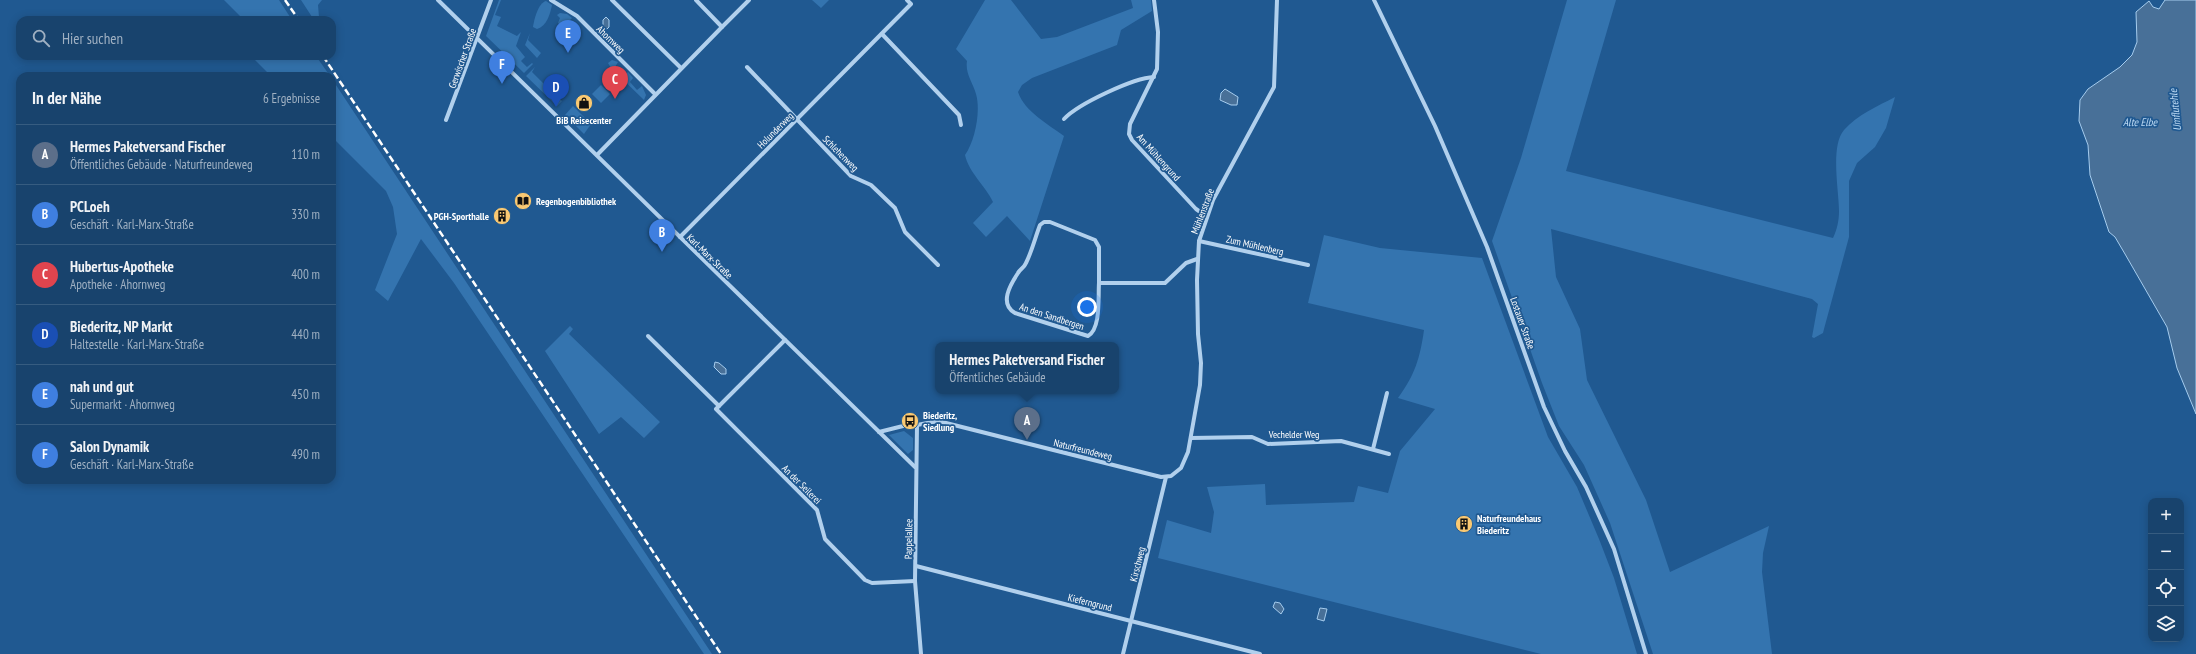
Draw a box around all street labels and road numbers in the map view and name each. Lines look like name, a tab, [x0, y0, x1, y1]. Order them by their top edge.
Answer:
street label: Ahornweg	[594, 23, 628, 56]
street label: Gerwischer Straße	[446, 26, 479, 90]
street label: Holunderweg	[754, 109, 796, 151]
street label: Am Mühlengrund	[1134, 131, 1183, 184]
street label: Schlehenweg	[820, 133, 861, 174]
street label: Mühlenstraße	[1188, 187, 1217, 236]
street label: Karl-Marx-Straße	[684, 231, 735, 282]
street label: Zum Mühlenberg	[1225, 233, 1285, 258]
street label: Lostauer Straße	[1507, 295, 1538, 351]
street label: An den Sandbergen	[1018, 300, 1086, 333]
street label: Vechelder Weg	[1268, 428, 1319, 441]
street label: Naturfreundeweg	[1052, 436, 1114, 463]
street label: An der Seilerei	[779, 462, 824, 507]
street label: Pappelallee	[902, 519, 915, 559]
street label: Kirschweg	[1127, 545, 1148, 583]
street label: Kieferngrund	[1066, 591, 1113, 614]

